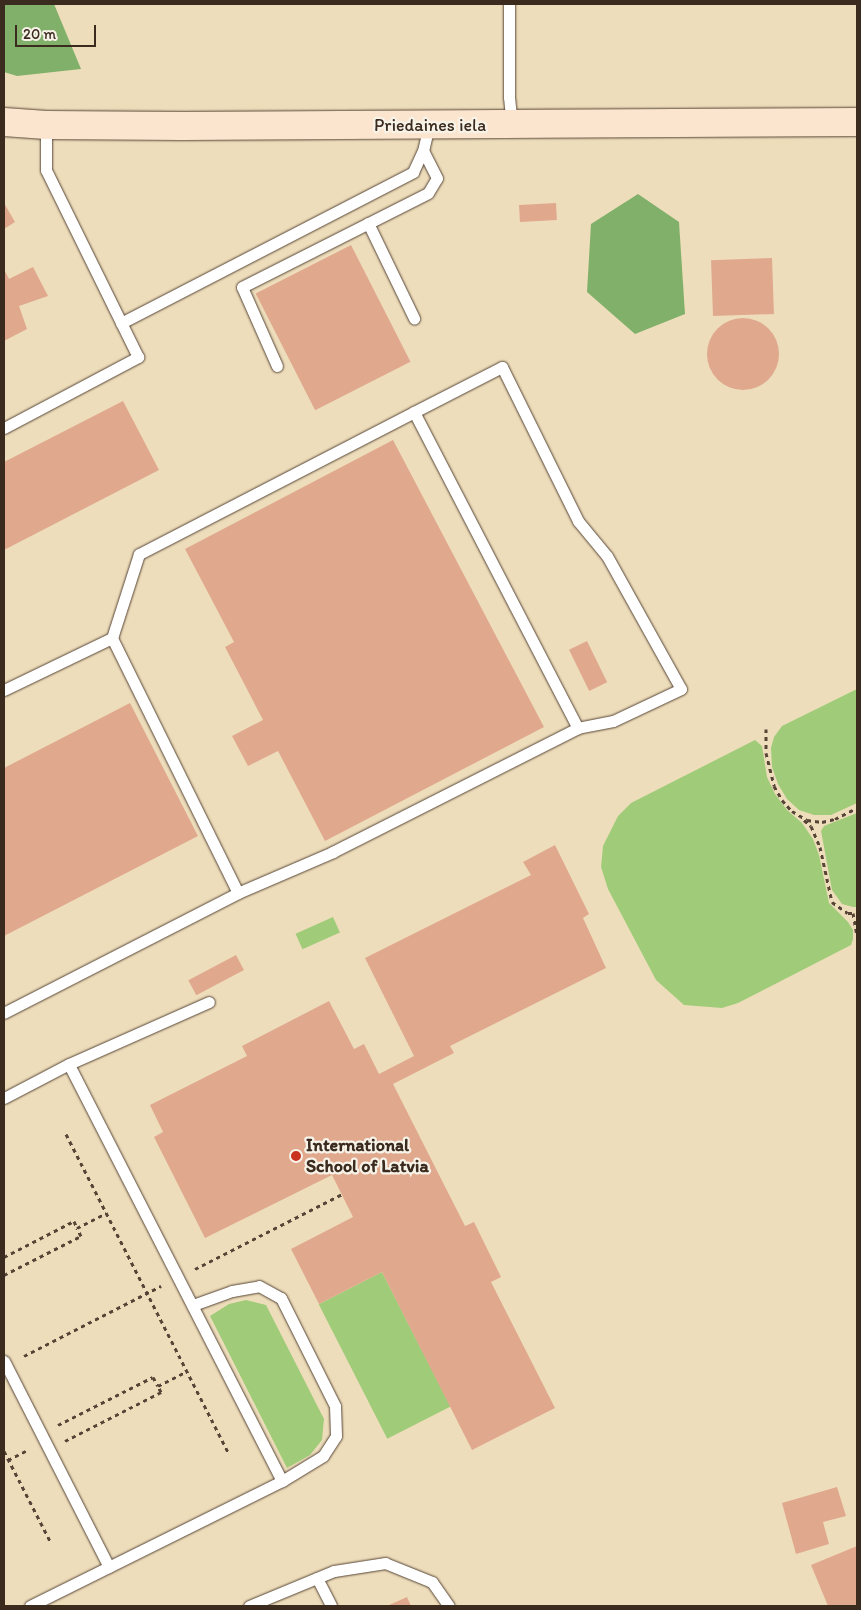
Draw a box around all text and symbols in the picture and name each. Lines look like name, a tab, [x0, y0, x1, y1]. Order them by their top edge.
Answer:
scale bar	[18, 15, 99, 47]
text: 20 m	[23, 25, 56, 43]
street label: Priedaines iela	[374, 114, 486, 136]
place label: International School of Latvia	[306, 1135, 429, 1178]
marker: International School of Latvia	[290, 1150, 302, 1162]

